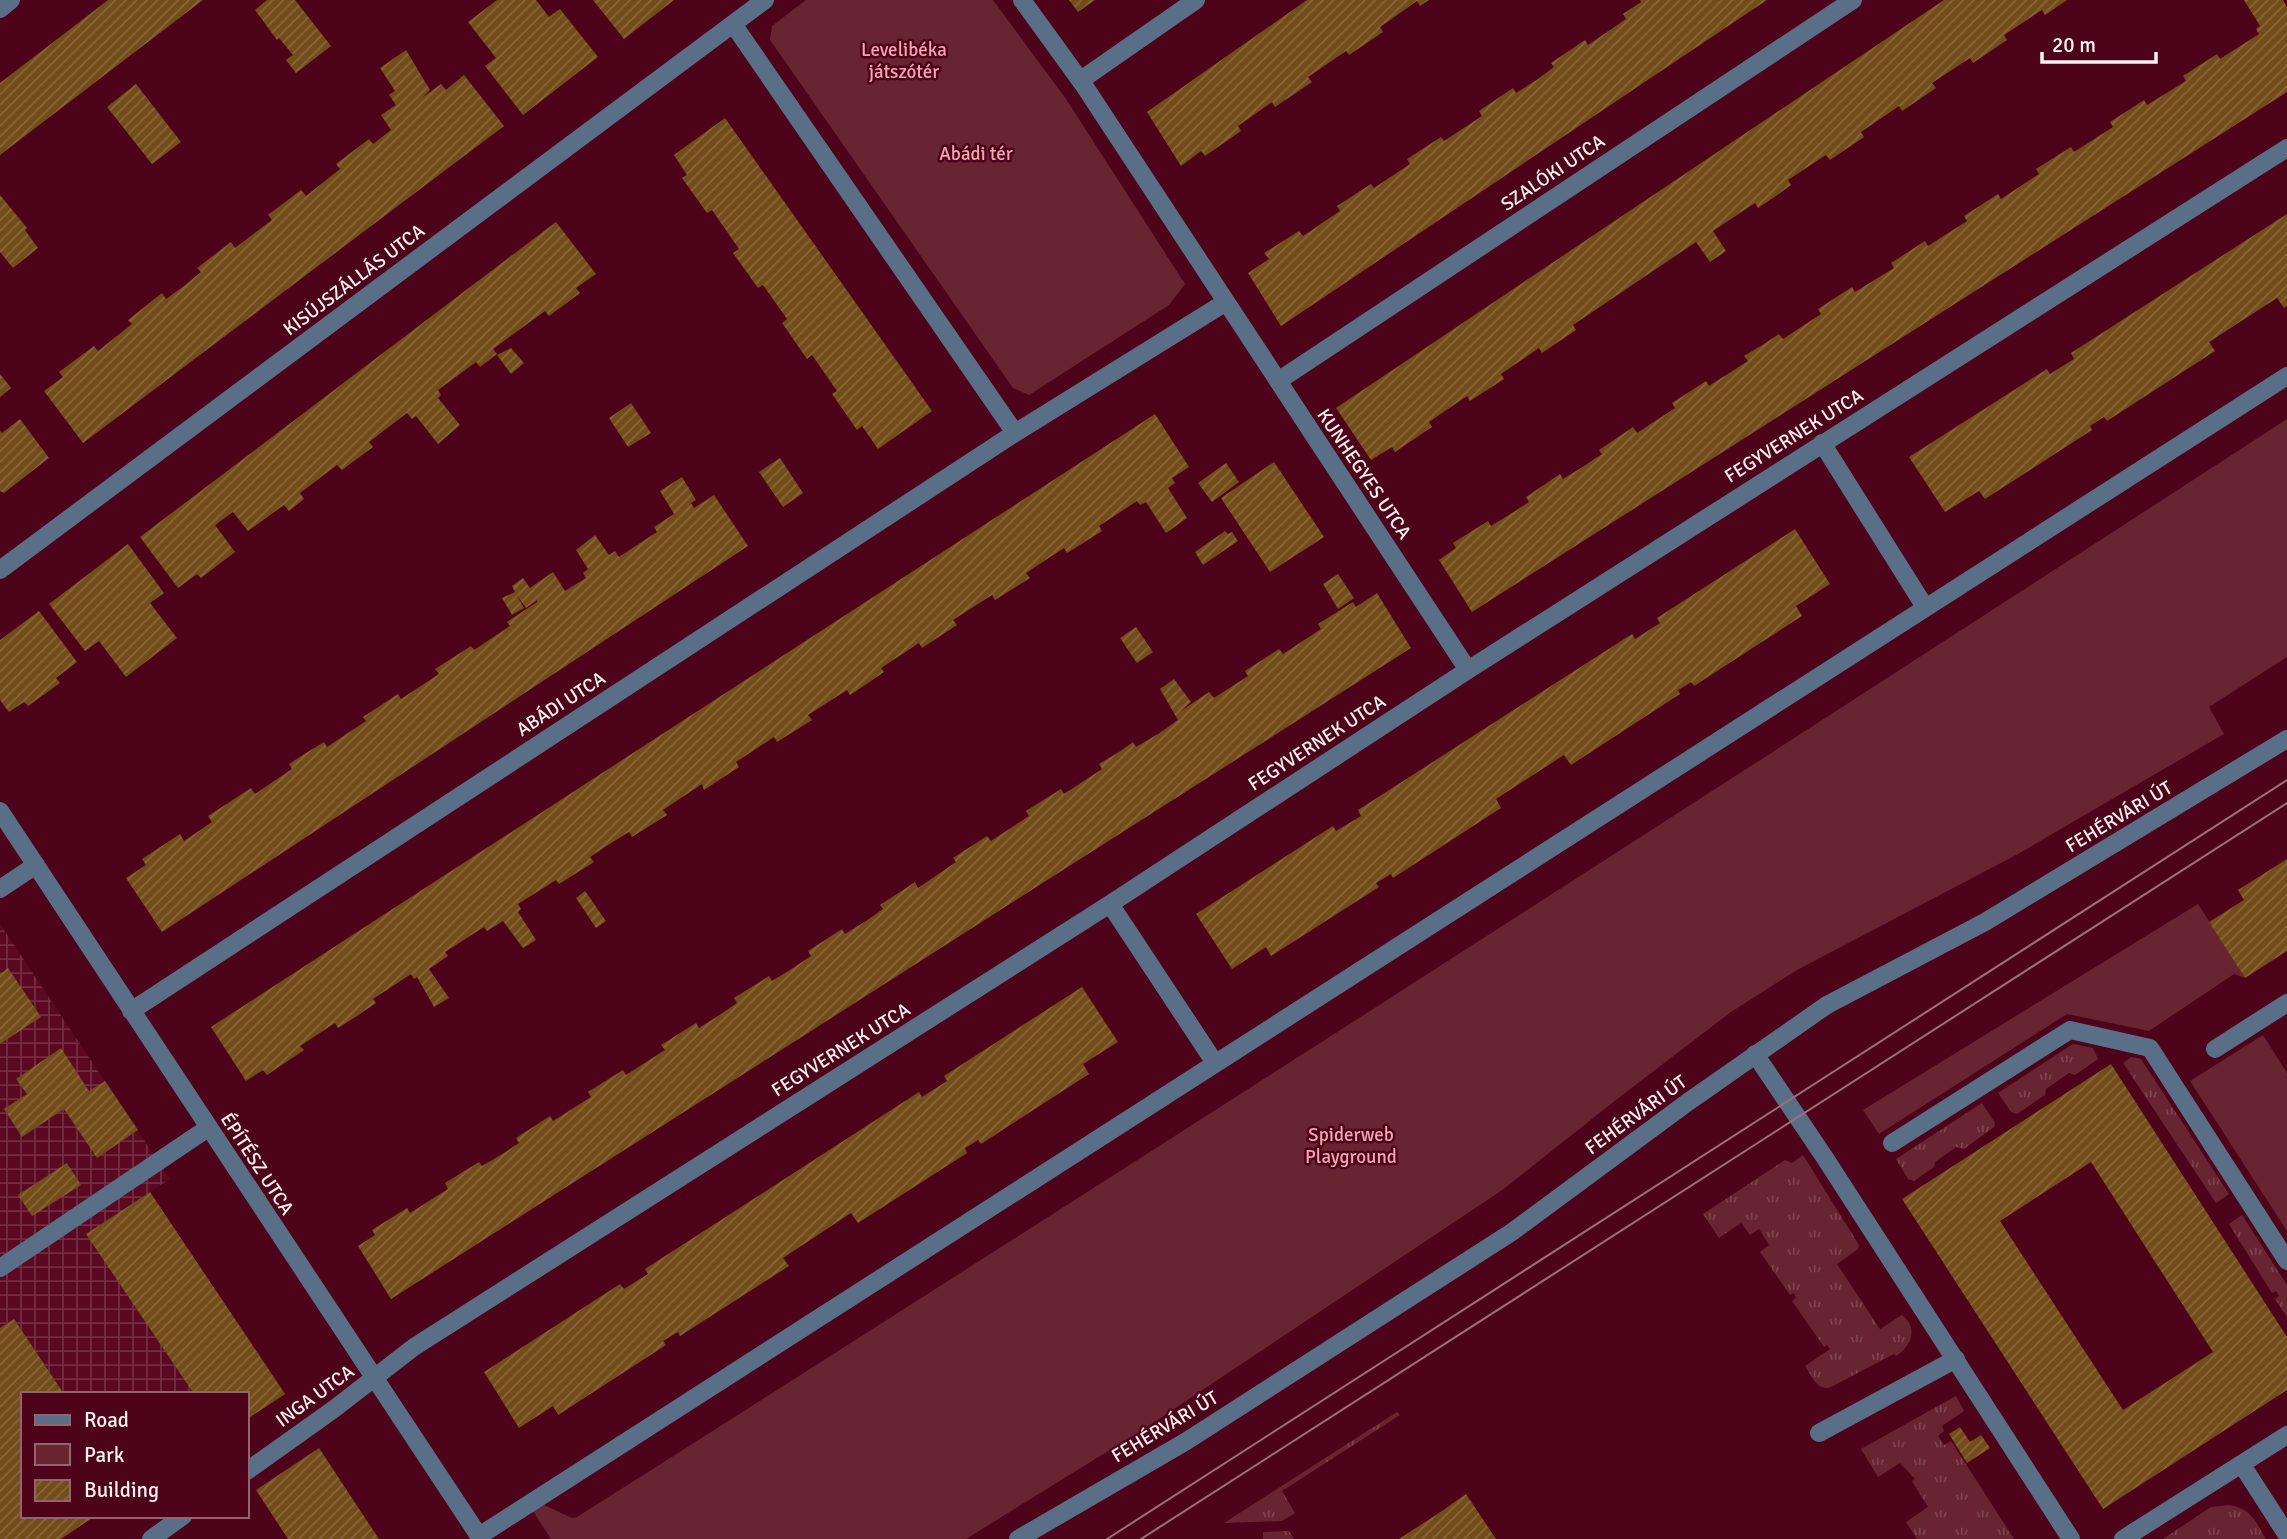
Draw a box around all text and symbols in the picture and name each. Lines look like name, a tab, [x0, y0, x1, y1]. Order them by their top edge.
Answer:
scale bar	[2042, 21, 2156, 65]
text: 20 m	[2052, 32, 2096, 58]
park label: Levelibéka játszótér	[861, 38, 947, 84]
street label: SZALÓKI UTCA	[1496, 129, 1610, 217]
park label: Abádi tér	[939, 142, 1013, 166]
street label: KISÚJSZÁLLÁS UTCA	[278, 219, 430, 341]
street label: FEGYVERNEK UTCA	[1720, 383, 1868, 488]
street label: KUNHEGYES UTCA	[1312, 404, 1417, 544]
street label: ABÁDI UTCA	[512, 666, 610, 742]
street label: FEGYVERNEK UTCA	[1244, 689, 1391, 796]
street label: FEHÉRVÁRI ÚT	[2061, 775, 2177, 858]
street label: FEGYVERNEK UTCA	[767, 997, 915, 1102]
street label: FEHÉRVÁRI ÚT	[1580, 1070, 1692, 1160]
street label: ÉPÍTÉSZ UTCA	[215, 1108, 299, 1220]
park label: Spiderweb Playground	[1305, 1123, 1397, 1169]
street label: INGA UTCA	[271, 1359, 359, 1432]
street label: FEHÉRVÁRI ÚT	[1107, 1385, 1223, 1468]
legend	[21, 1392, 248, 1518]
text: Road	[84, 1407, 129, 1433]
text: Park	[84, 1442, 125, 1468]
text: Building	[84, 1477, 159, 1503]

